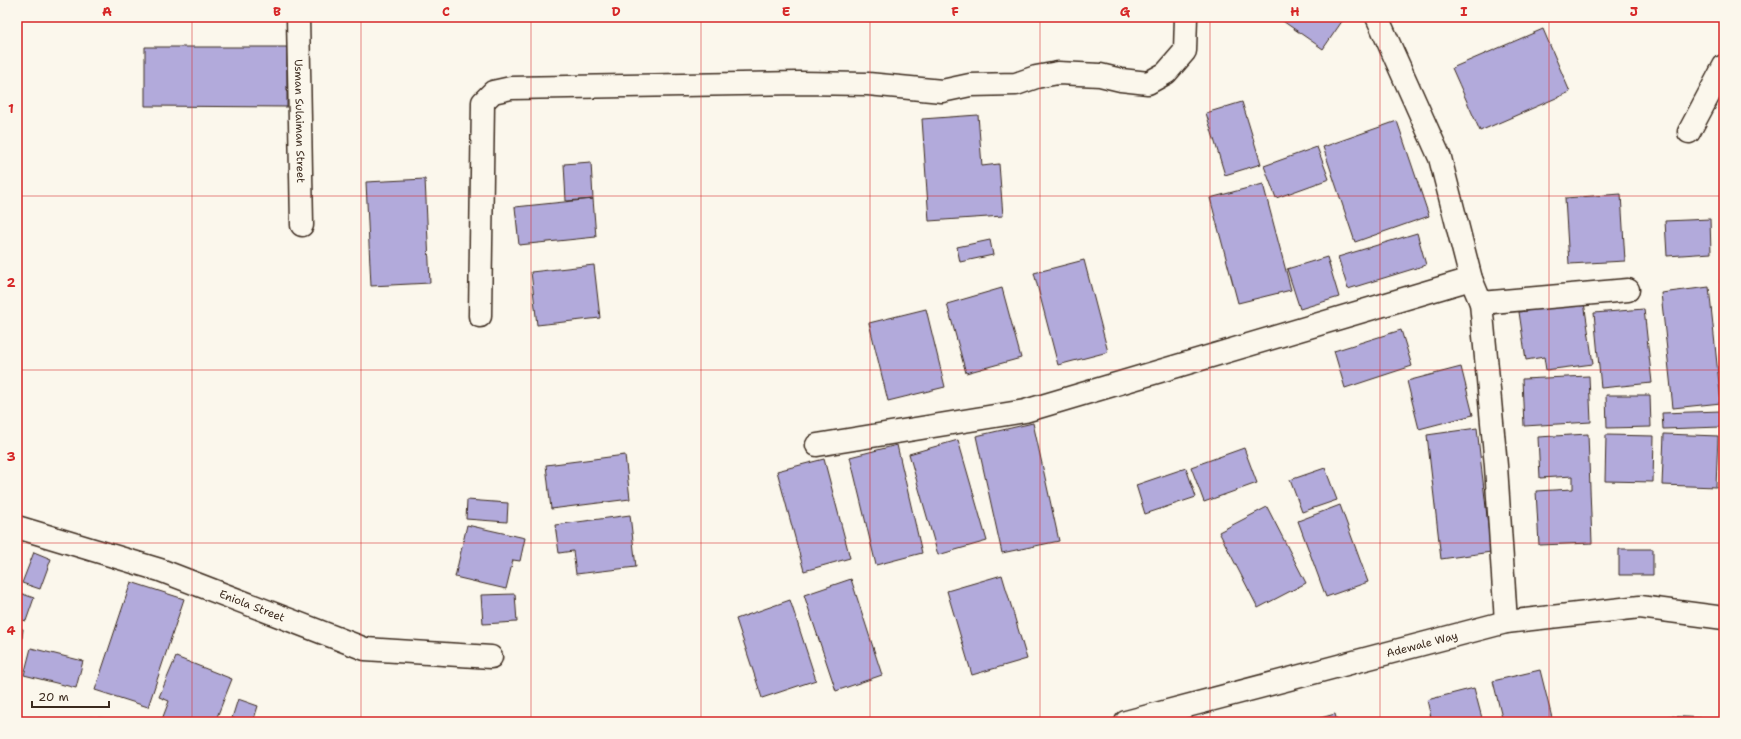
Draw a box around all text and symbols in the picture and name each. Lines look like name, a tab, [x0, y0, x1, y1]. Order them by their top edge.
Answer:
text: A	[102, 3, 112, 20]
text: B	[273, 3, 281, 20]
text: C	[442, 3, 450, 20]
text: D	[611, 3, 621, 20]
text: E	[782, 3, 791, 20]
text: F	[951, 3, 959, 20]
text: G	[1120, 3, 1131, 20]
text: H	[1290, 3, 1300, 20]
text: I	[1460, 3, 1468, 20]
text: J	[1630, 3, 1638, 20]
street label: Usman Sulaiman Street	[291, 59, 309, 183]
text: 1	[8, 100, 14, 117]
text: 2	[6, 274, 16, 291]
text: 3	[6, 448, 16, 465]
street label: Eniola Street	[217, 586, 287, 625]
text: 4	[6, 622, 16, 639]
street label: Adewale Way	[1384, 628, 1459, 661]
scale bar	[32, 683, 109, 709]
text: 20 m	[38, 689, 69, 705]

